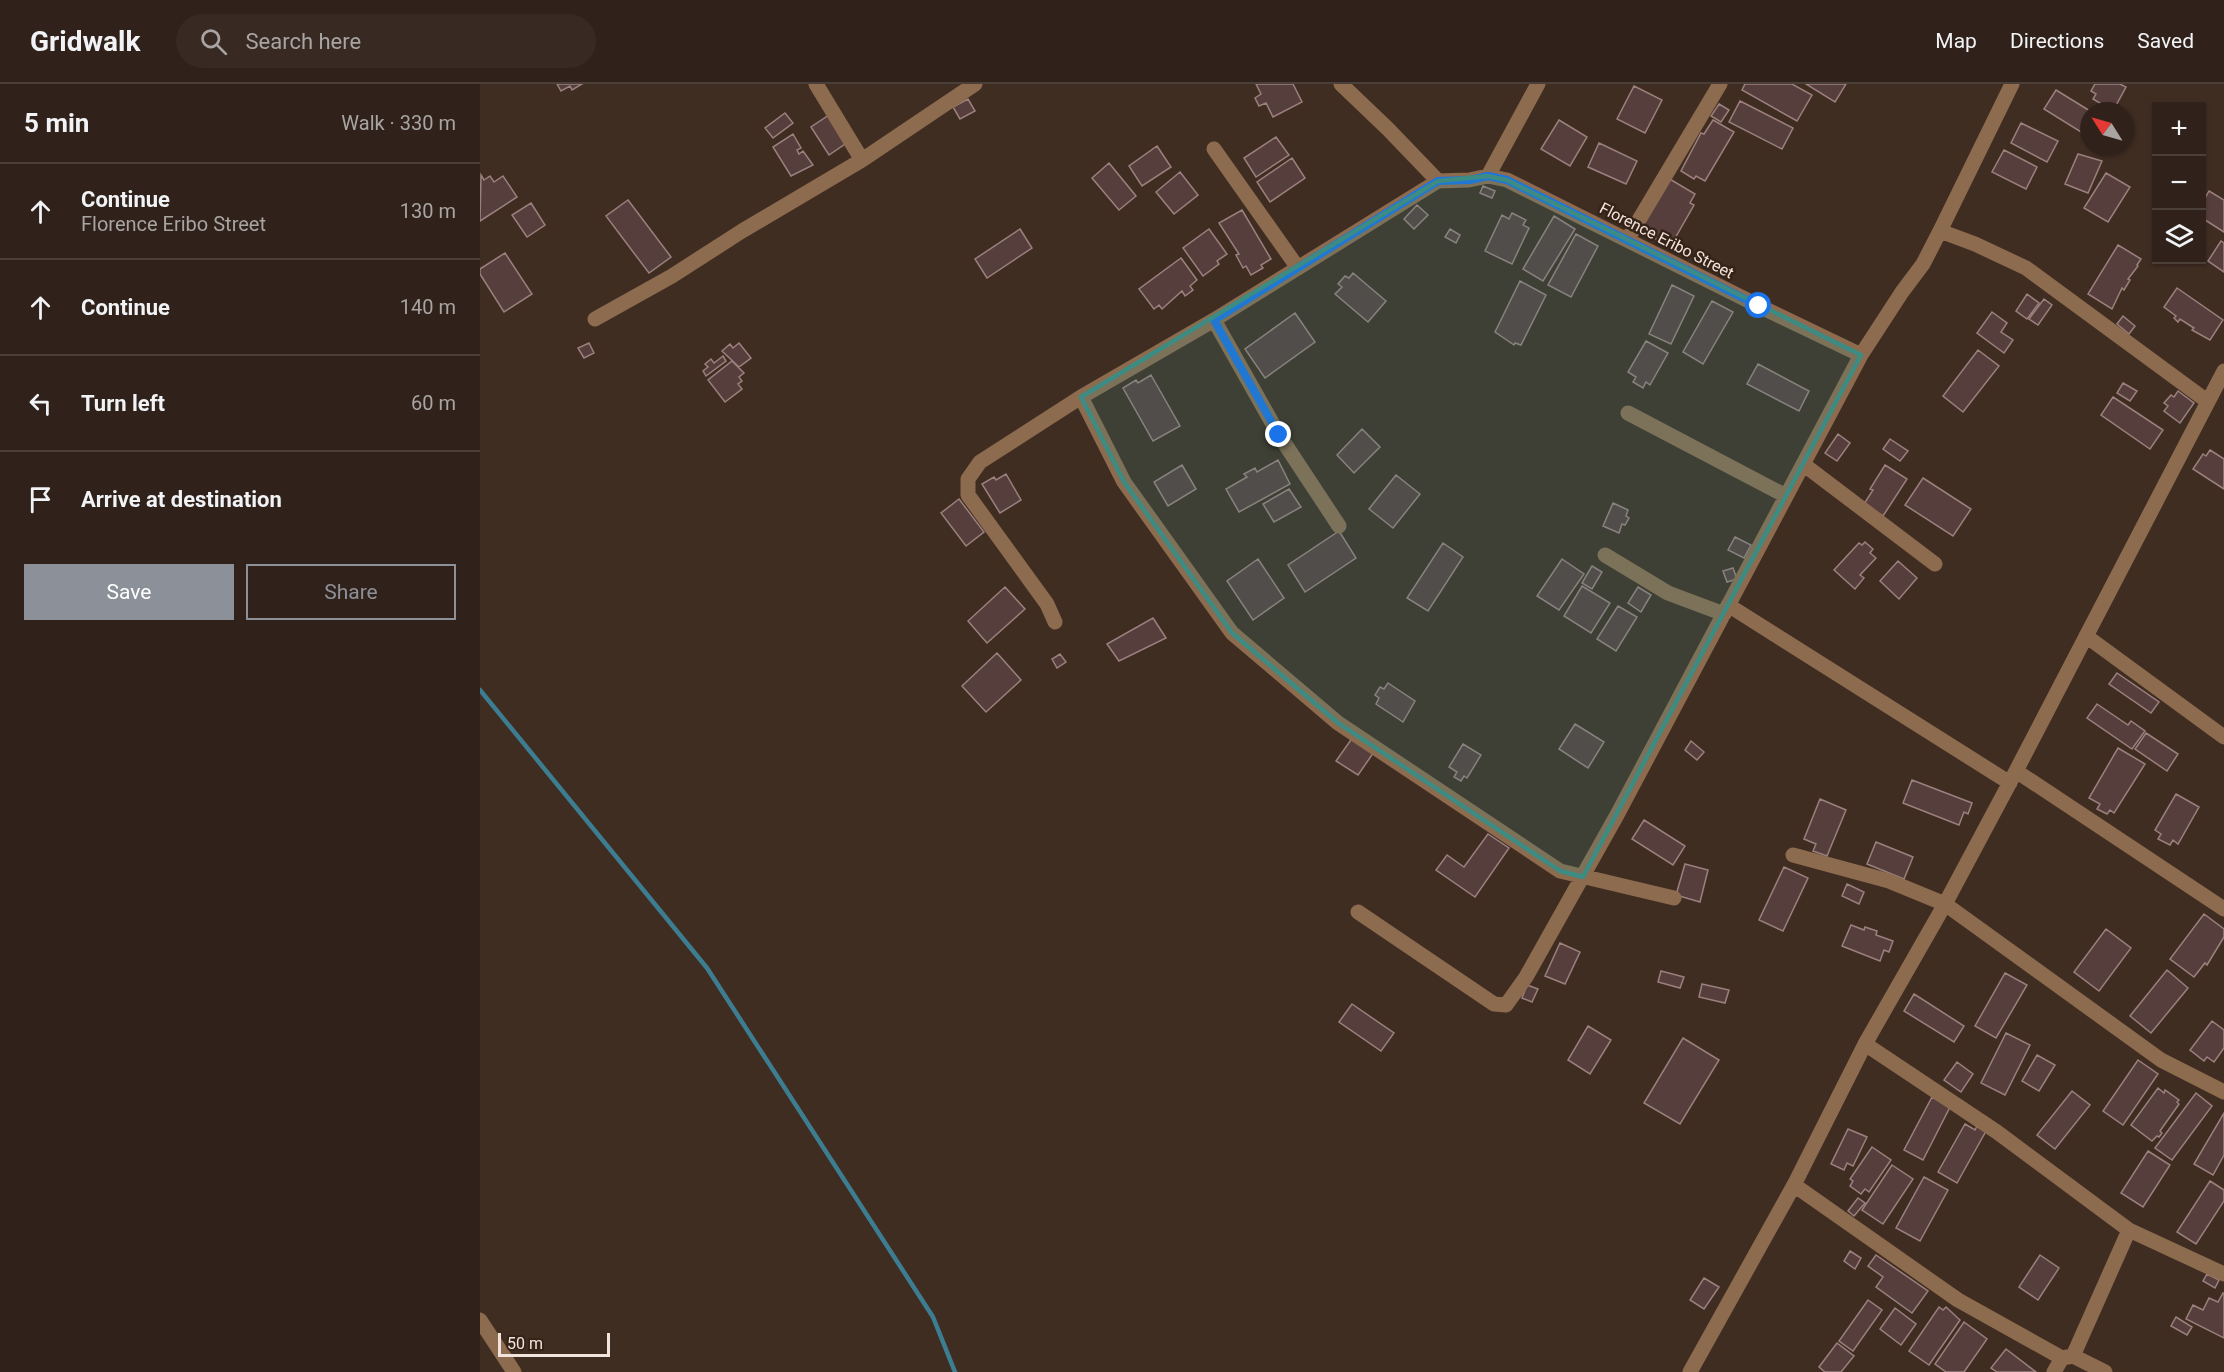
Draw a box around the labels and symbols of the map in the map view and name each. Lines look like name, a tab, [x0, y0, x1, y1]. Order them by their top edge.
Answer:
north arrow	[2080, 102, 2134, 156]
street label: Florence Eribo Street	[1597, 198, 1737, 283]
route start	[1745, 292, 1771, 318]
route end	[1265, 421, 1291, 447]
scale bar	[498, 1330, 610, 1358]

